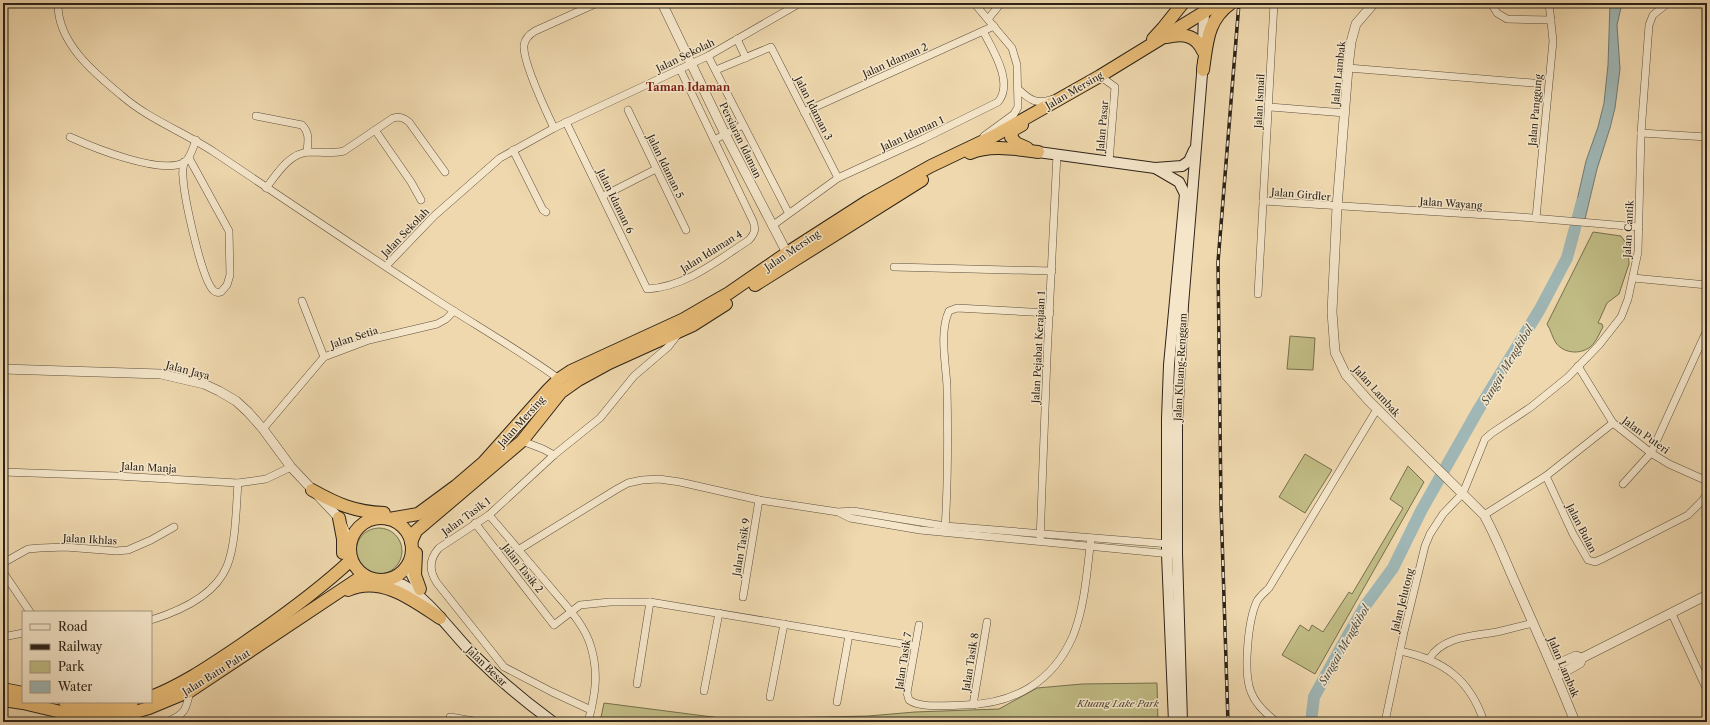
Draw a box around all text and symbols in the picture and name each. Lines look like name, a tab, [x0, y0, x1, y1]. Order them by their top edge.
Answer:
street label: Jalan Sekolah	[652, 35, 717, 76]
street label: Jalan Lambak	[1328, 39, 1348, 108]
street label: Jalan Idaman 2	[859, 40, 930, 81]
street label: Jalan Mersing	[1041, 68, 1106, 113]
street label: Jalan Idaman 3	[791, 72, 835, 142]
street label: Jalan Ismail	[1251, 73, 1267, 131]
street label: Jalan Panggung	[1526, 73, 1545, 148]
district label: Taman Idaman	[646, 80, 731, 94]
street label: Jalan Pasar	[1094, 99, 1111, 154]
street label: Persiaran Idaman	[717, 100, 765, 181]
street label: Jalan Idaman 1	[877, 113, 947, 155]
street label: Jalan Idaman 5	[644, 130, 687, 200]
street label: Jalan Idaman 6	[593, 165, 637, 236]
street label: Jalan Girdler	[1269, 185, 1332, 204]
street label: Jalan Wayang	[1417, 195, 1483, 212]
street label: Jalan Cantik	[1620, 199, 1637, 260]
street label: Jalan Sekolah	[377, 204, 433, 261]
street label: Jalan Idaman 4	[676, 227, 745, 277]
street label: Jalan Mersing	[760, 227, 823, 275]
street label: Jalan Pejabat Kerajaan 1	[1029, 290, 1048, 406]
street label: Jalan Kluang-Renggam	[1171, 312, 1190, 423]
water label: Sungai Mengkibol	[1477, 322, 1537, 408]
street label: Jalan Setia	[327, 323, 380, 352]
street label: Jalan Jaya	[163, 358, 212, 383]
street label: Jalan Lambak	[1349, 362, 1404, 420]
street label: Jalan Mersing	[494, 392, 548, 451]
street label: Jalan Puteri	[1618, 413, 1672, 457]
street label: Jalan Manja	[119, 459, 178, 475]
street label: Jalan Tasik 1	[438, 494, 494, 540]
street label: Jalan Bulan	[1563, 500, 1600, 556]
street label: Jalan Tasik 9	[730, 517, 753, 579]
street label: Jalan Ikhlas	[61, 531, 117, 547]
street label: Jalan Tasik 2	[498, 540, 546, 596]
street label: Jalan Jelutong	[1388, 566, 1417, 635]
water label: Sungai Mengkibol	[1315, 601, 1373, 688]
legend	[22, 611, 152, 703]
text: Road	[58, 619, 88, 634]
street label: Jalan Tasik 7	[892, 631, 914, 693]
street label: Jalan Tasik 8	[959, 632, 982, 694]
street label: Jalan Lambak	[1544, 633, 1583, 700]
text: Railway	[58, 639, 103, 654]
street label: Jalan Besar	[462, 642, 511, 690]
street label: Jalan Batu Pahat	[178, 646, 253, 699]
text: Park	[58, 659, 85, 674]
text: Water	[57, 679, 92, 694]
park label: Kluang Lake Park	[1076, 697, 1160, 710]

